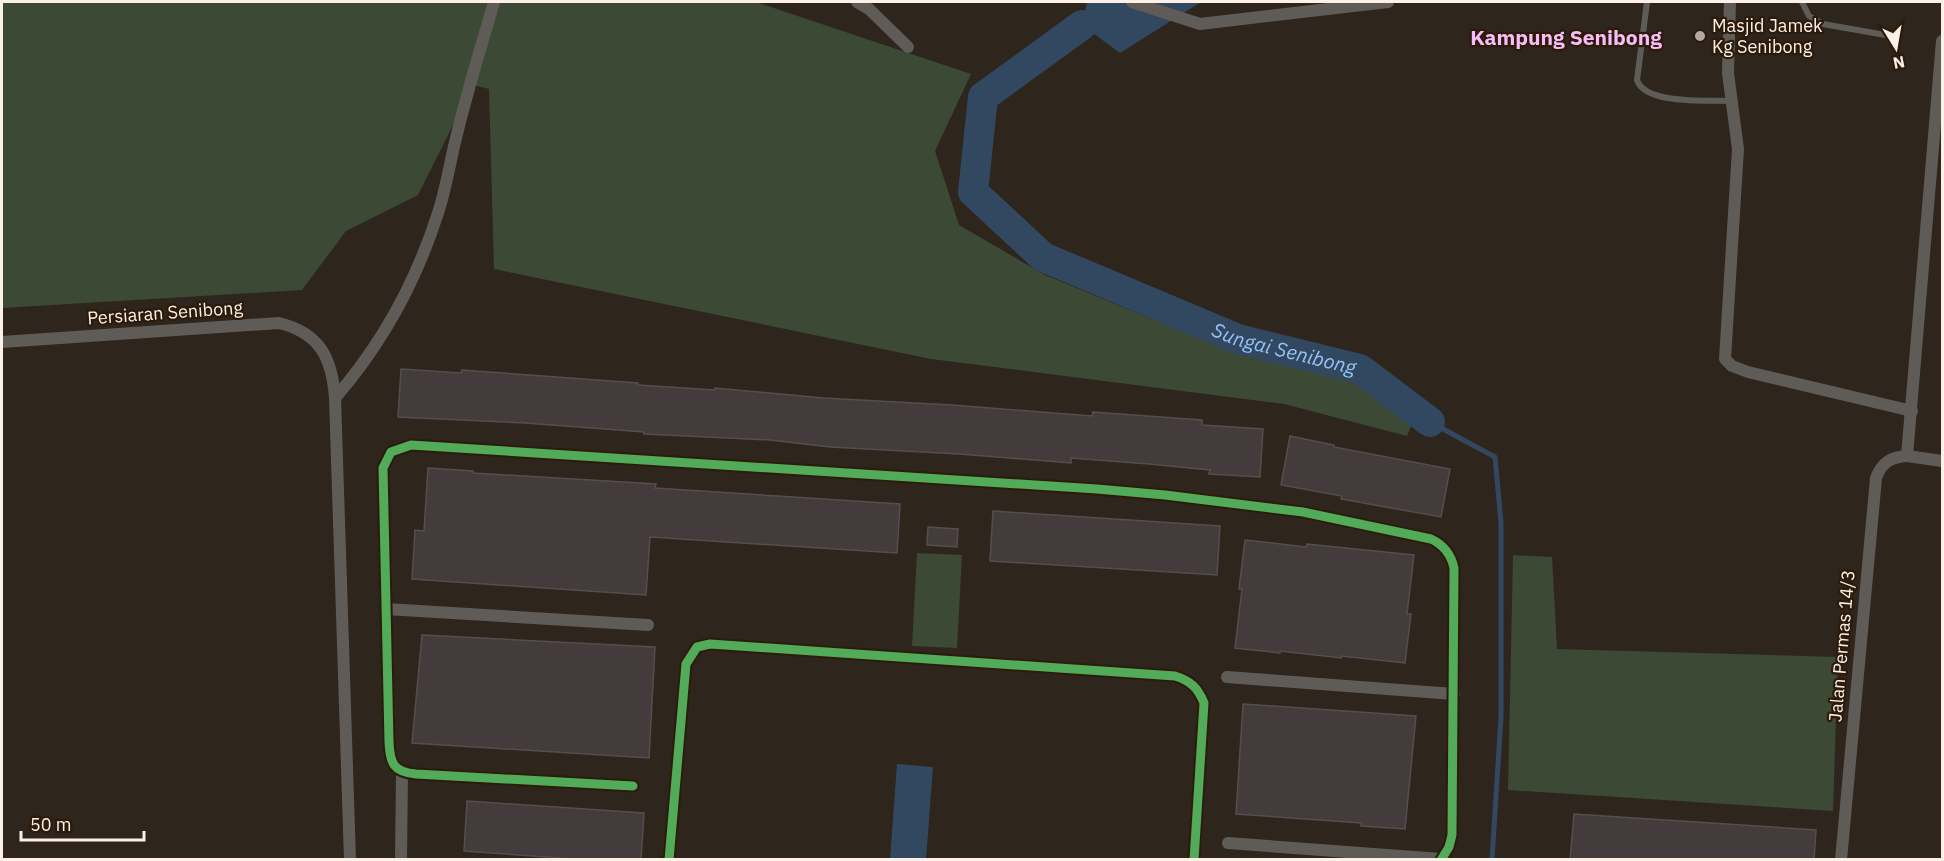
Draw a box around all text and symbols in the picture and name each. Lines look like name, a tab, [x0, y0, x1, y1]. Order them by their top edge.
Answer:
place label: Masjid Jamek Kg Senibong	[1712, 14, 1823, 58]
north arrow	[1866, 18, 1926, 78]
district label: Kampung Senibong	[1470, 23, 1662, 51]
marker: Masjid Jamek Kg Senibong	[1693, 29, 1707, 43]
text: N	[1891, 52, 1906, 74]
street label: Persiaran Senibong	[86, 296, 244, 329]
water label: Sungai Senibong	[1208, 316, 1360, 381]
street label: Jalan Permas 14/3	[1823, 569, 1860, 723]
scale bar	[21, 804, 144, 842]
text: 50 m	[30, 813, 72, 836]

